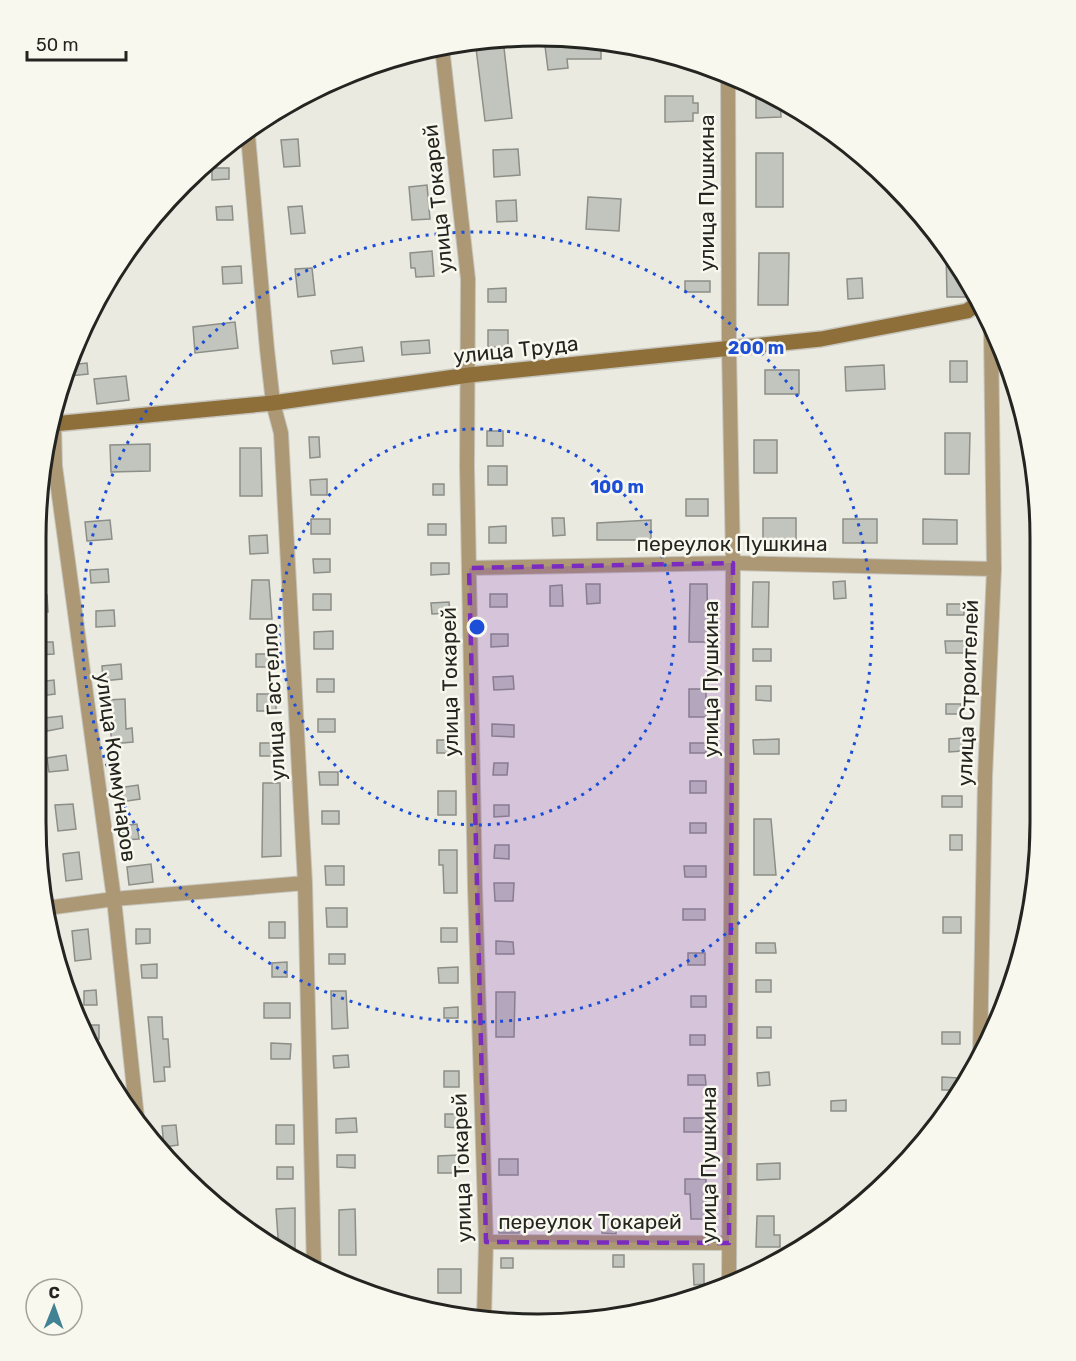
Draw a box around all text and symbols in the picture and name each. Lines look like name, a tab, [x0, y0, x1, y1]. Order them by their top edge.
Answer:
scale bar	[27, 24, 126, 62]
text: 50 m	[36, 34, 79, 56]
street label: улица Пушкина	[694, 115, 719, 272]
street label: улица Токарей	[417, 123, 458, 275]
street label: улица Труда	[452, 331, 580, 368]
text: 200 m	[728, 337, 784, 359]
text: 100 m	[590, 476, 644, 498]
street label: переулок Пушкина	[637, 531, 828, 556]
street label: улица Строителей	[952, 599, 983, 787]
street label: улица Пушкина	[698, 601, 723, 758]
street label: улица Токарей	[436, 607, 463, 757]
centre of rings	[467, 617, 487, 637]
street label: улица Гастелло	[257, 622, 290, 782]
street label: улица Коммунаров	[91, 670, 142, 863]
street label: улица Пушкина	[696, 1087, 721, 1244]
street label: улица Токарей	[446, 1093, 477, 1243]
street label: переулок Токарей	[498, 1209, 682, 1234]
north arrow	[24, 1277, 84, 1337]
text: С	[48, 1283, 60, 1302]

